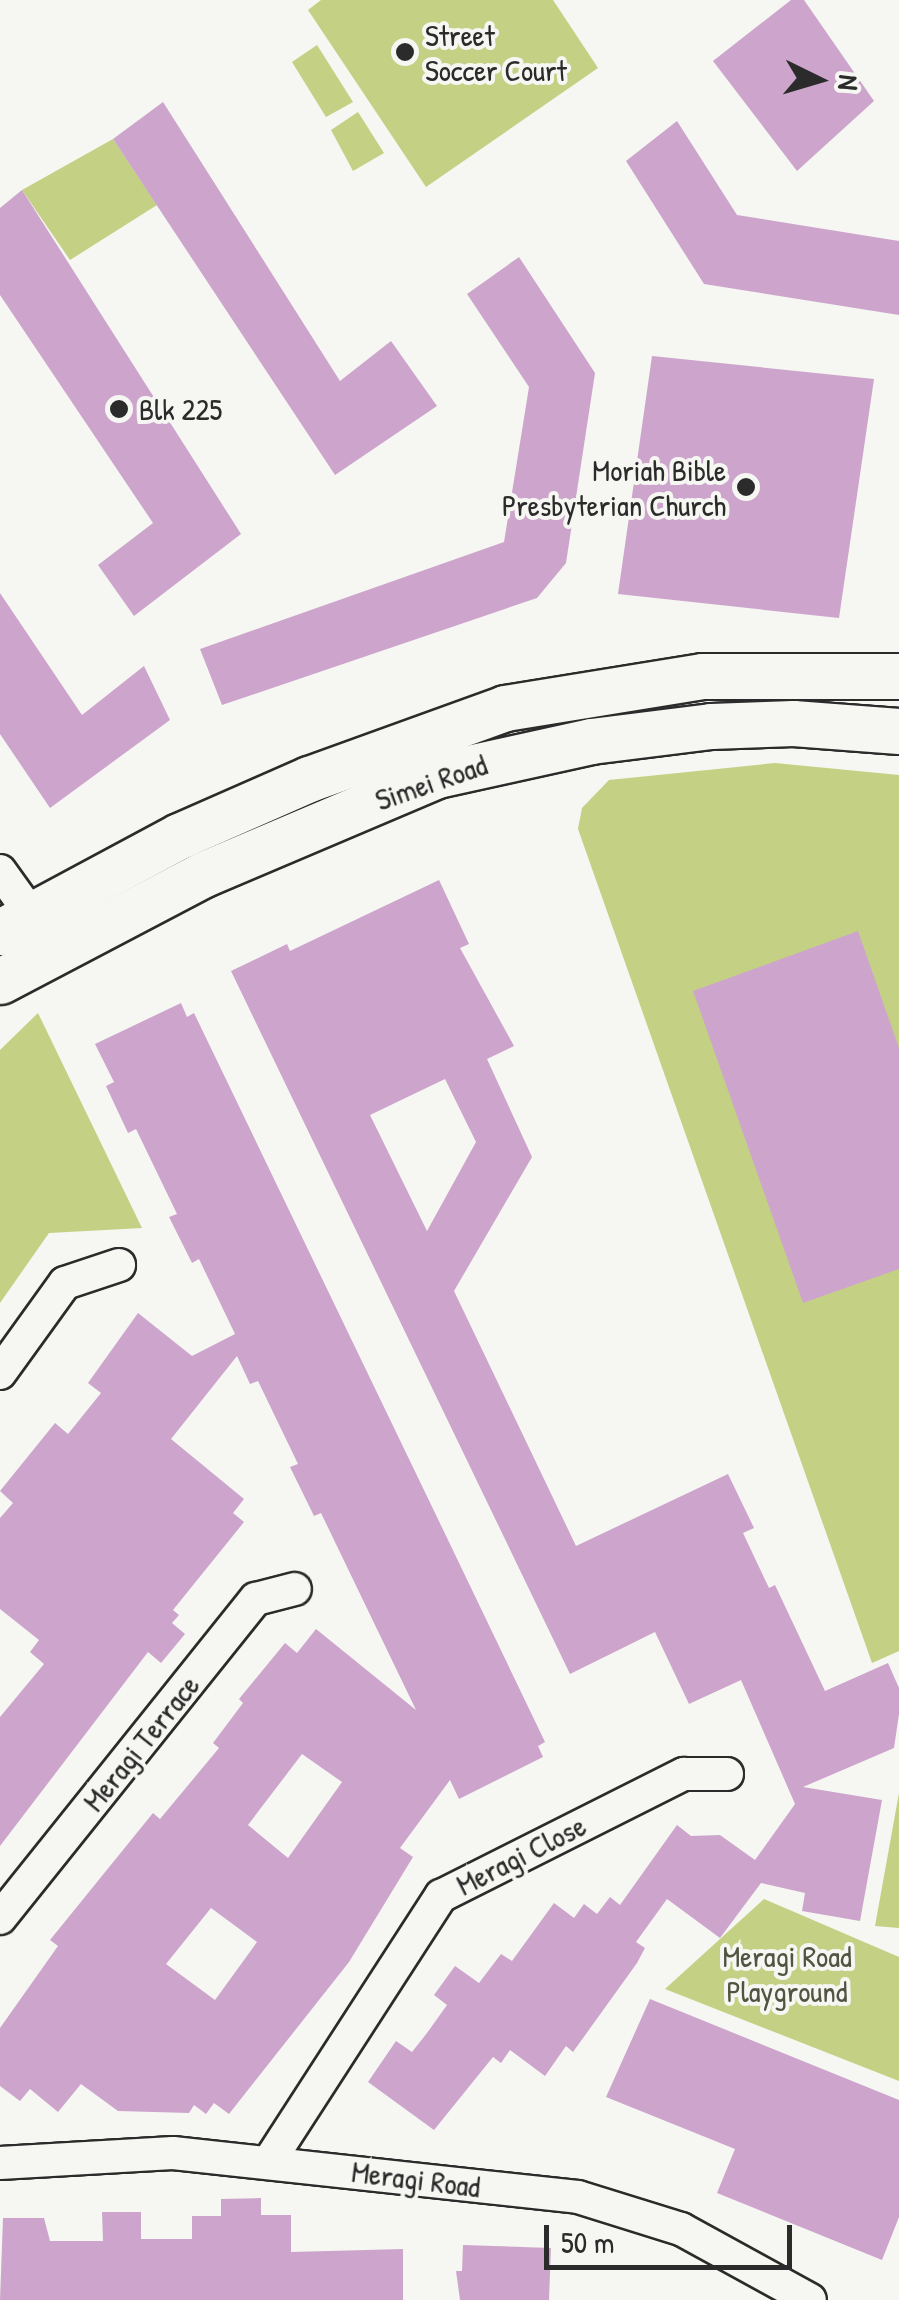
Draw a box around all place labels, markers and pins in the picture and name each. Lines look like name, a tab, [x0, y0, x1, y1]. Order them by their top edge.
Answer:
place label: Street Soccer Court	[425, 17, 567, 88]
marker: Street Soccer Court	[394, 41, 416, 63]
place label: Blk 225	[139, 391, 222, 427]
marker: Blk 225	[108, 398, 130, 420]
place label: Moriah Bible Presbyterian Church	[502, 452, 726, 522]
marker: Moriah Bible Presbyterian Church	[735, 476, 757, 498]

